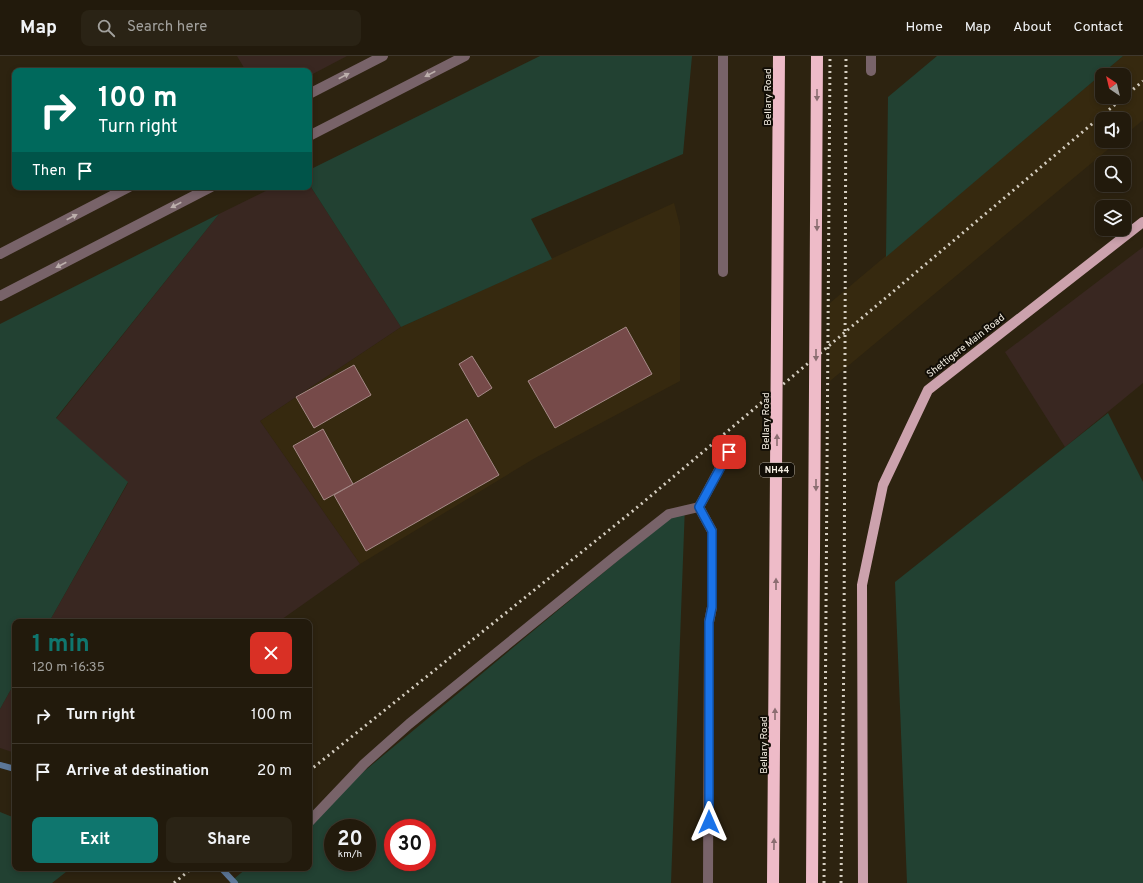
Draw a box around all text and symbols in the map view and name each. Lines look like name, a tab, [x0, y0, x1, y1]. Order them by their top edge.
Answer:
search box	[81, 10, 361, 46]
text: Map	[20, 16, 57, 40]
icon: search	[95, 17, 117, 39]
text: Search here	[127, 18, 207, 37]
text: Home	[906, 19, 943, 36]
text: Map	[965, 19, 991, 36]
text: About	[1013, 19, 1052, 36]
text: Contact	[1074, 19, 1123, 36]
street label: Bellary Road	[762, 68, 775, 126]
north arrow	[1095, 68, 1131, 104]
map controls	[1095, 68, 1131, 236]
one-way arrow	[424, 71, 436, 77]
one-way arrow	[338, 73, 349, 79]
text: 100 m	[98, 81, 178, 117]
icon: right	[32, 84, 84, 136]
one-way arrow	[814, 89, 820, 102]
button: sound	[1095, 112, 1131, 148]
text: Turn right	[98, 116, 178, 139]
button: search	[1095, 156, 1131, 192]
icon: arrive	[74, 160, 96, 182]
text: Then	[32, 162, 66, 181]
button: layers	[1095, 200, 1131, 236]
one-way arrow	[170, 202, 182, 208]
one-way arrow	[66, 213, 78, 220]
one-way arrow	[814, 219, 820, 232]
one-way arrow	[55, 261, 66, 268]
street label: Shettigere Main Road	[924, 312, 1008, 381]
one-way arrow	[813, 349, 819, 362]
street label: Bellary Road	[760, 392, 773, 450]
one-way arrow	[774, 433, 780, 446]
pin	[712, 435, 746, 469]
icon: arrive	[718, 441, 740, 463]
road number: NH44	[760, 463, 794, 477]
one-way arrow	[813, 479, 819, 492]
one-way arrow	[773, 577, 779, 590]
text: 1 min	[32, 630, 90, 660]
button: close	[250, 632, 292, 674]
text: 120 m · 16:35	[32, 660, 105, 676]
icon: right	[32, 705, 54, 727]
text: Turn right	[66, 706, 135, 725]
text: 100 m	[251, 706, 292, 725]
one-way arrow	[772, 707, 778, 720]
street label: Bellary Road	[758, 716, 771, 774]
icon: arrive	[32, 761, 54, 783]
text: Arrive at destination	[66, 762, 209, 781]
text: 20 m	[257, 762, 292, 781]
position arrow	[688, 801, 730, 843]
button: Exit	[32, 817, 158, 863]
button: Share	[166, 817, 292, 863]
speed limit sign: 30	[384, 819, 436, 871]
text: 20	[337, 827, 363, 853]
one-way arrow	[771, 837, 777, 850]
text: km/h	[338, 848, 362, 861]

